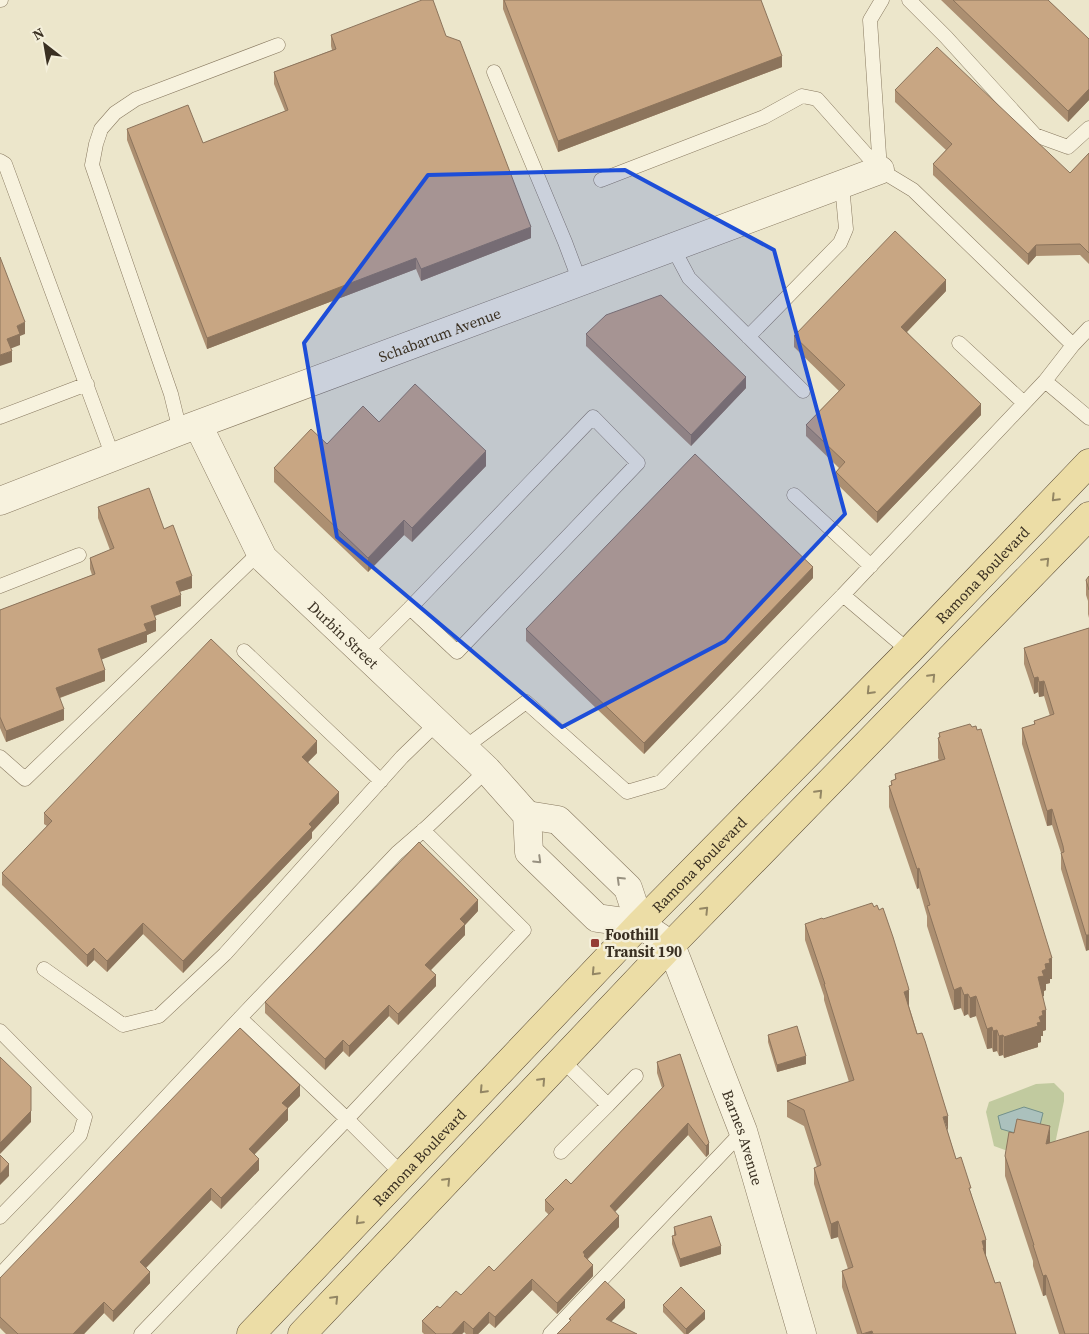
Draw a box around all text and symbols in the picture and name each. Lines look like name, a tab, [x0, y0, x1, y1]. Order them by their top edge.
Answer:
north arrow	[20, 20, 70, 70]
text: N	[29, 23, 48, 45]
street label: Schabarum Avenue	[375, 302, 504, 367]
one-way arrow	[1052, 493, 1061, 502]
street label: Ramona Boulevard	[930, 521, 1034, 628]
one-way arrow	[1040, 557, 1049, 566]
street label: Durbin Street	[304, 596, 384, 673]
one-way arrow	[926, 674, 935, 683]
one-way arrow	[866, 685, 875, 694]
one-way arrow	[813, 790, 822, 799]
street label: Ramona Boulevard	[647, 811, 751, 917]
one-way arrow	[532, 854, 541, 863]
one-way arrow	[617, 877, 626, 886]
one-way arrow	[699, 906, 708, 915]
place label: Foothill Transit 190	[605, 924, 682, 962]
marker: Foothill Transit 190	[589, 937, 601, 949]
one-way arrow	[592, 966, 601, 975]
one-way arrow	[536, 1078, 545, 1087]
one-way arrow	[480, 1084, 489, 1093]
street label: Barnes Avenue	[718, 1087, 769, 1188]
street label: Ramona Boulevard	[368, 1103, 471, 1210]
one-way arrow	[441, 1177, 450, 1186]
one-way arrow	[356, 1215, 365, 1224]
one-way arrow	[329, 1295, 338, 1304]

